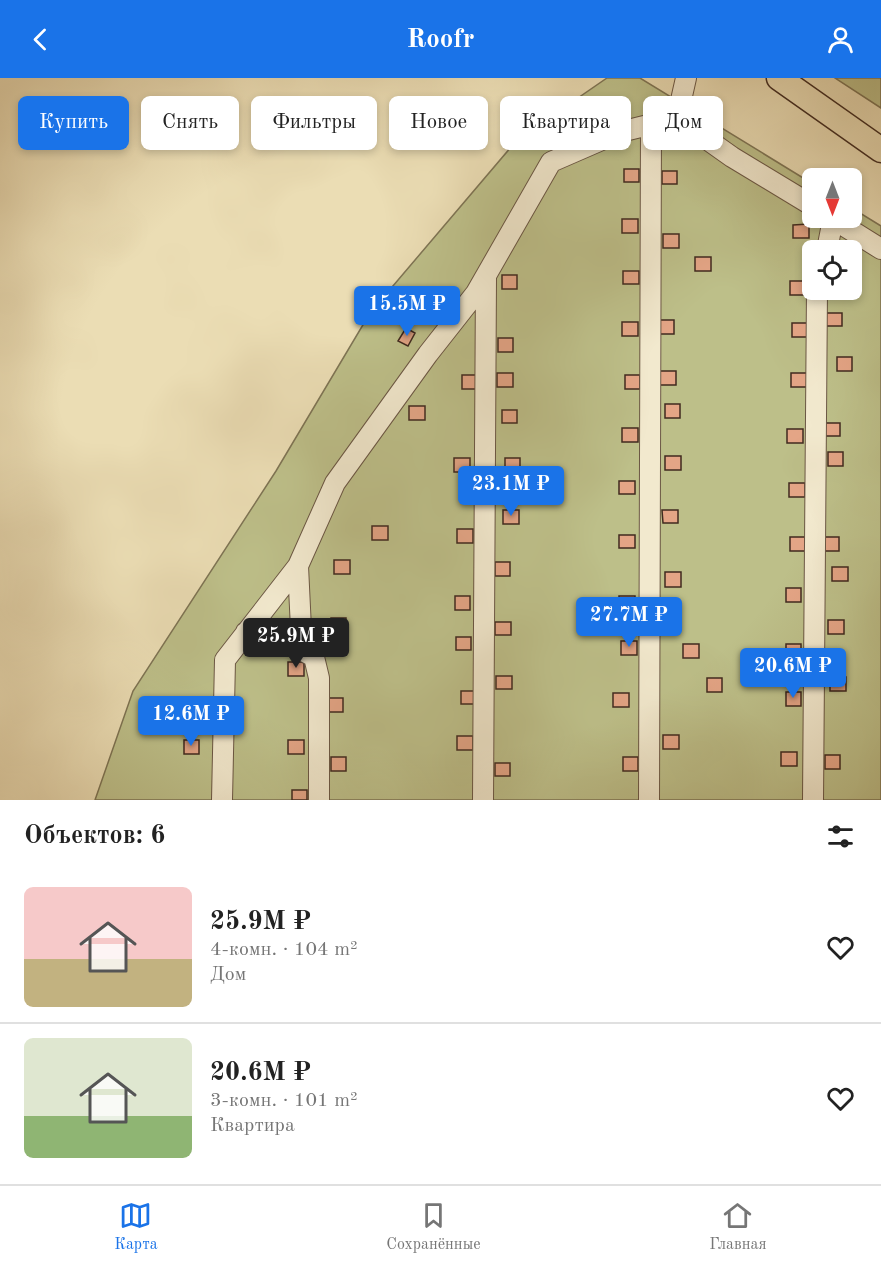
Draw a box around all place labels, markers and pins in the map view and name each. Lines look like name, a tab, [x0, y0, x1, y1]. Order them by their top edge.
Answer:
pin: 15.5M ₽	[352, 286, 462, 337]
pin: 23.1M ₽	[456, 466, 566, 517]
pin: 27.7M ₽	[574, 597, 684, 648]
pin: 25.9M ₽	[241, 618, 351, 669]
pin: 20.6M ₽	[738, 648, 848, 699]
pin: 12.6M ₽	[136, 696, 246, 747]

